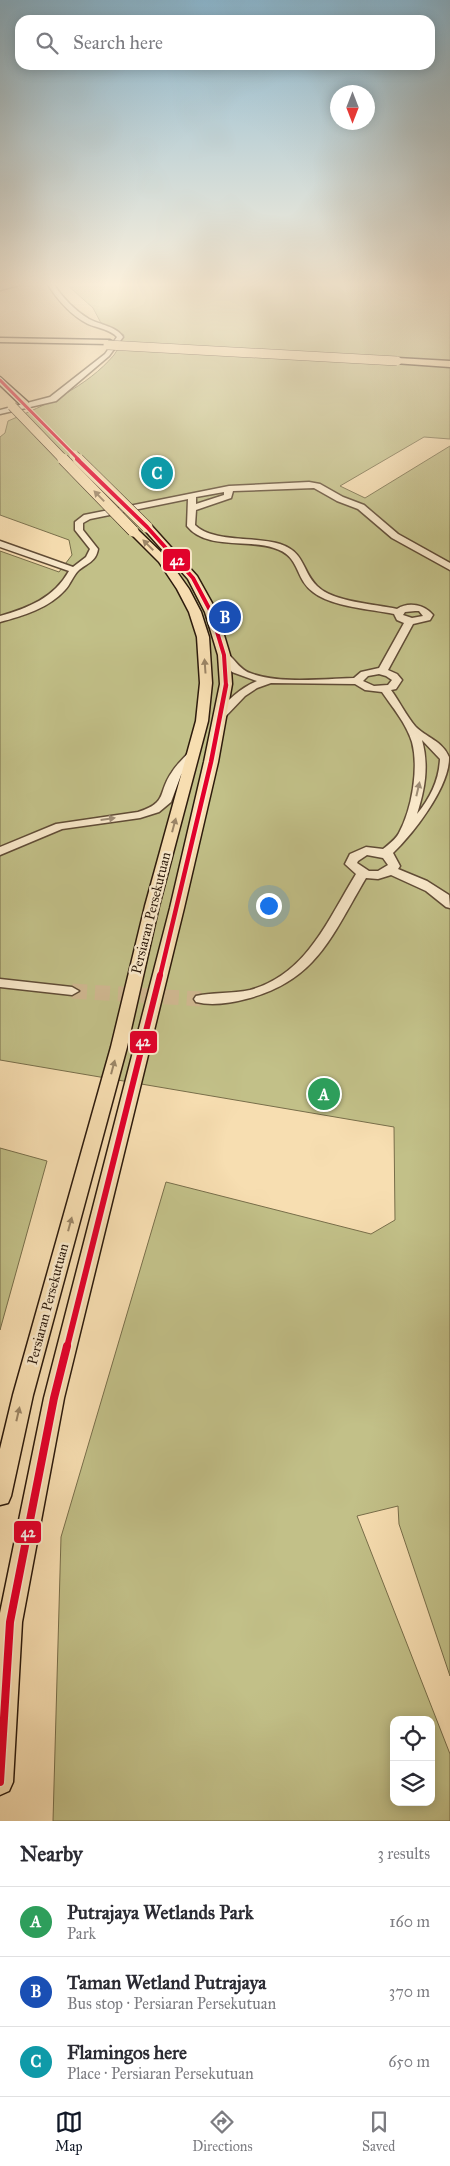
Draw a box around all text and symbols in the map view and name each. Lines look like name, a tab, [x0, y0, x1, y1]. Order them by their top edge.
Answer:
search box	[15, 15, 435, 70]
icon: search	[33, 29, 61, 57]
text: Search here	[73, 31, 163, 54]
north arrow	[330, 85, 375, 130]
pin: C	[141, 454, 173, 492]
one-way arrow	[93, 490, 105, 502]
one-way arrow	[142, 540, 154, 552]
line badge: 42	[162, 548, 191, 572]
text: 42	[170, 552, 185, 570]
pin: B	[209, 598, 241, 636]
one-way arrow	[200, 658, 208, 674]
one-way arrow	[414, 781, 422, 796]
one-way arrow	[100, 815, 116, 823]
one-way arrow	[170, 817, 178, 832]
street label: Persiaran Persekutuan	[128, 850, 174, 976]
your location	[256, 893, 282, 919]
line badge: 42	[129, 1030, 158, 1054]
text: 42	[136, 1033, 151, 1051]
one-way arrow	[110, 1060, 118, 1075]
pin: A	[308, 1075, 340, 1113]
one-way arrow	[67, 1216, 75, 1231]
street label: Persiaran Persekutuan	[24, 1241, 72, 1367]
one-way arrow	[15, 1406, 23, 1422]
line badge: 42	[13, 1520, 42, 1544]
text: 42	[21, 1524, 36, 1542]
map controls	[390, 1716, 435, 1806]
button: locate	[390, 1716, 435, 1761]
button: layers	[390, 1761, 435, 1806]
text: Nearby	[20, 1841, 83, 1867]
text: 3 results	[377, 1844, 430, 1863]
text: Putrajaya Wetlands Park	[67, 1901, 254, 1924]
text: A	[31, 1912, 41, 1931]
text: 160 m	[389, 1912, 430, 1931]
text: Park	[67, 1924, 96, 1943]
text: Taman Wetland Putrajaya	[67, 1971, 266, 1994]
text: B	[31, 1982, 41, 2001]
text: 370 m	[389, 1982, 430, 2001]
text: Bus stop · Persiaran Persekutuan	[67, 1994, 276, 2013]
text: Flamingos here	[67, 2041, 187, 2064]
text: C	[31, 2052, 41, 2071]
text: 650 m	[388, 2052, 430, 2071]
text: Place · Persiaran Persekutuan	[67, 2064, 254, 2083]
tab: Map	[55, 2108, 83, 2155]
tab: Directions	[192, 2108, 253, 2155]
tab: Saved	[362, 2108, 395, 2155]

